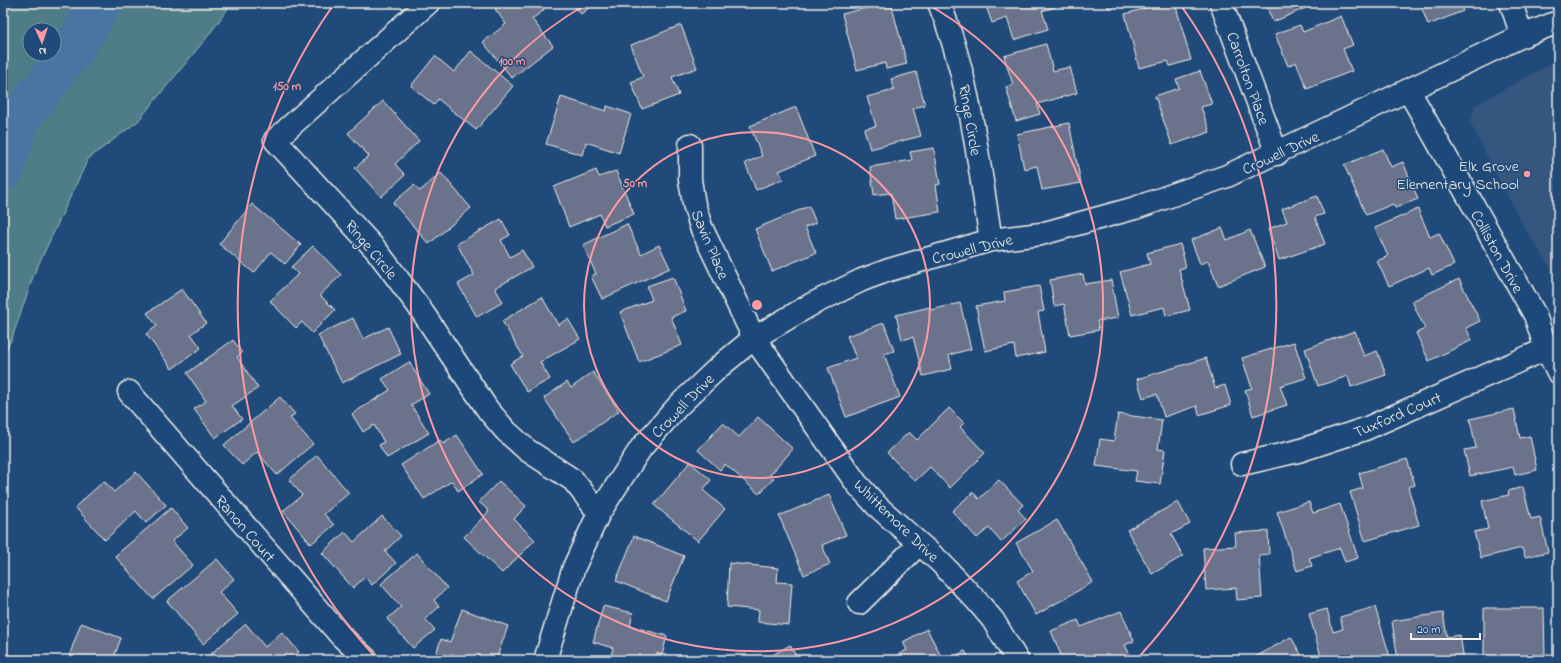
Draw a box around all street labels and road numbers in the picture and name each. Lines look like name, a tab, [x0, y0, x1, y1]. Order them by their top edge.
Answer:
street label: Carrolton Place	[1219, 29, 1275, 129]
street label: Ringe Circle	[951, 83, 987, 158]
street label: Crowell Drive	[1238, 125, 1324, 182]
street label: Savin Place	[684, 206, 735, 284]
street label: Colliston Drive	[1463, 206, 1529, 299]
street label: Ringe Circle	[338, 215, 403, 286]
street label: Crowell Drive	[930, 228, 1016, 272]
street label: Crowell Drive	[646, 368, 721, 444]
street label: Tuxford Court	[1350, 386, 1446, 445]
street label: Whittemore Drive	[847, 474, 944, 569]
street label: Ranon Court	[208, 490, 281, 569]

